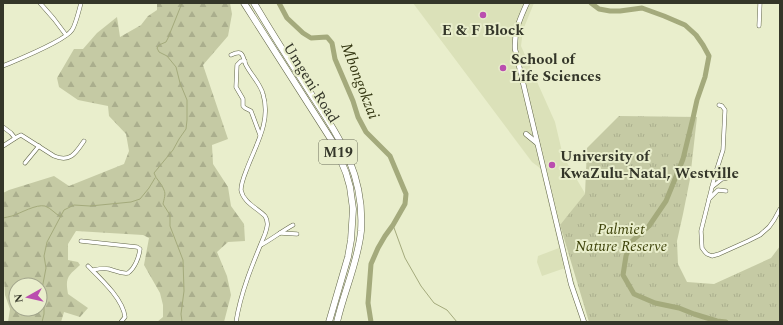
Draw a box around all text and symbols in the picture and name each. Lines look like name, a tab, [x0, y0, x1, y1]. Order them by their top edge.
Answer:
marker: E & F Block	[478, 10, 488, 20]
place label: E & F Block	[442, 19, 524, 42]
street label: Umgeni Road	[277, 38, 345, 128]
water label: Mbongokzai	[334, 39, 386, 123]
place label: School of Life Sciences	[511, 48, 601, 88]
marker: School of Life Sciences	[498, 63, 508, 73]
road number: M19	[319, 140, 357, 164]
place label: University of KwaZulu-Natal, Westville	[560, 145, 739, 185]
marker: University of KwaZulu-Natal, Westville	[547, 160, 557, 170]
park label: Palmiet Nature Reserve	[575, 218, 667, 258]
north arrow	[8, 277, 48, 317]
text: N	[10, 293, 28, 304]

